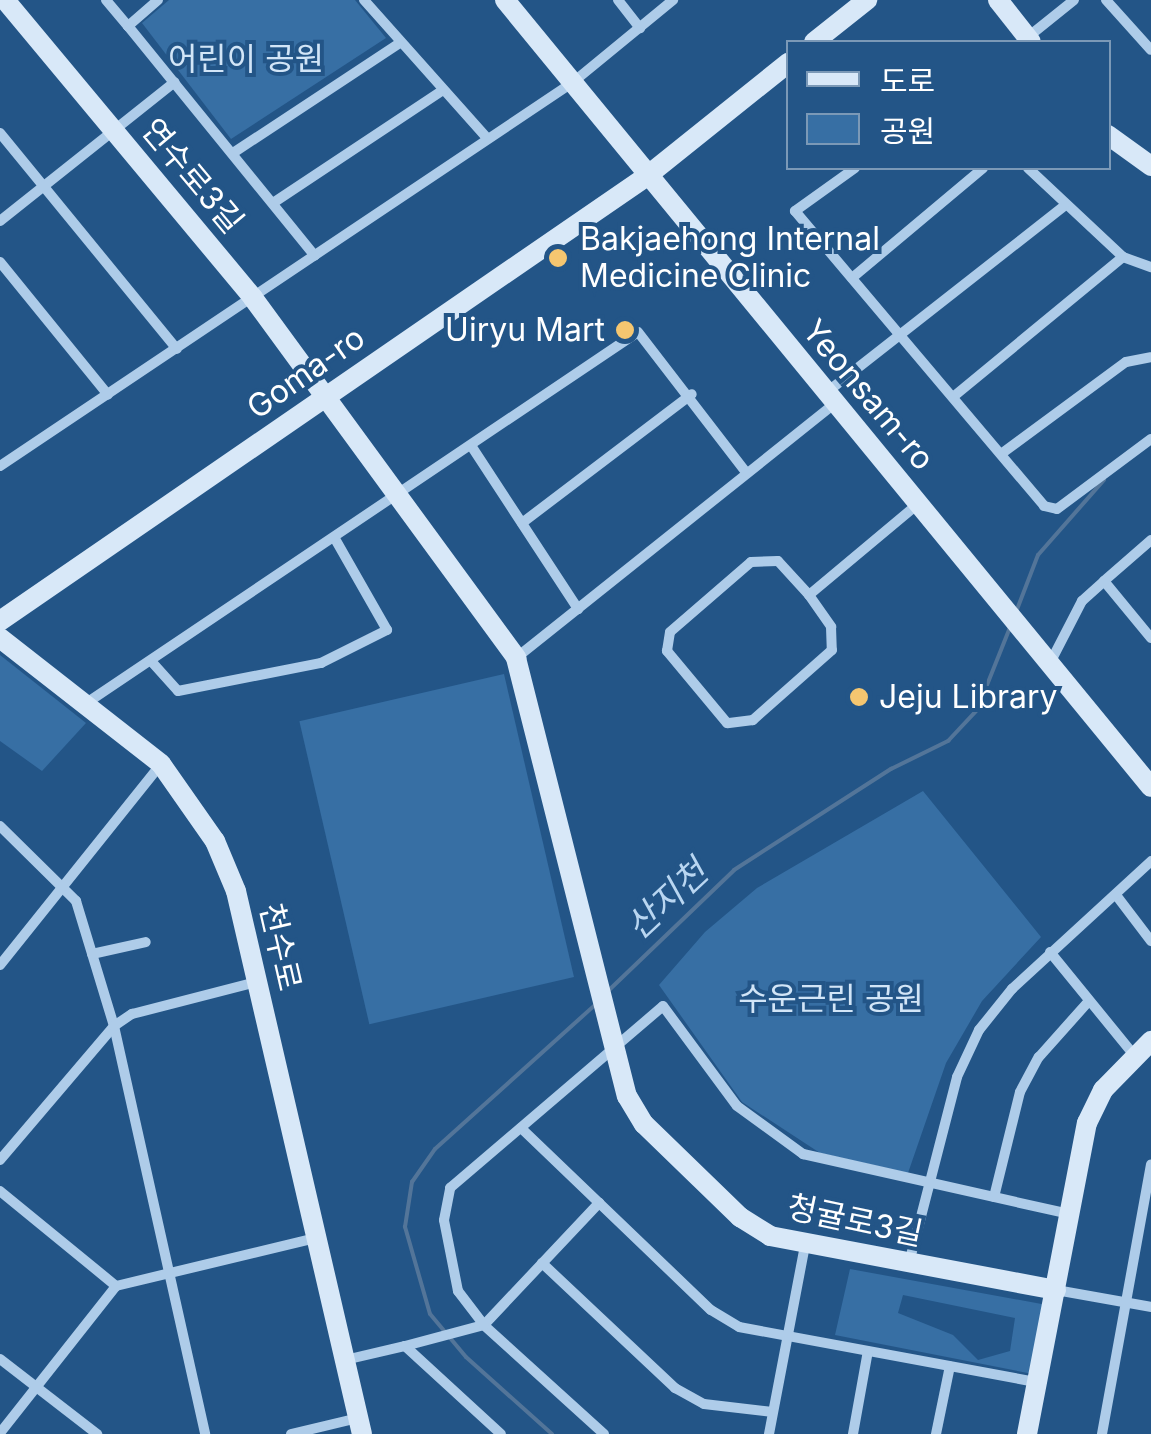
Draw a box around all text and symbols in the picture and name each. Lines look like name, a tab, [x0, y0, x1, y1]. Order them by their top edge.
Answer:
park label: 어린이 공원	[168, 40, 324, 78]
legend	[786, 40, 1111, 170]
text: 도로	[880, 63, 935, 99]
street label: 연수로3길	[133, 111, 251, 241]
text: 공원	[880, 113, 935, 149]
place label: Bakjaehong Internal Medicine Clinic	[580, 221, 880, 296]
marker: Bakjaehong Internal Medicine Clinic	[545, 245, 571, 271]
place label: Uiryu Mart	[445, 311, 605, 349]
street label: Yeonsam-ro	[794, 312, 942, 478]
street label: Goma-ro	[240, 319, 372, 427]
marker: Uiryu Mart	[614, 319, 636, 341]
place label: Jeju Library	[879, 678, 1058, 716]
marker: Jeju Library	[848, 686, 870, 708]
water label: 산지천	[616, 851, 716, 947]
street label: 천수로	[251, 900, 309, 994]
park label: 수운근린 공원	[738, 980, 924, 1018]
street label: 청귤로3길	[784, 1188, 926, 1254]

